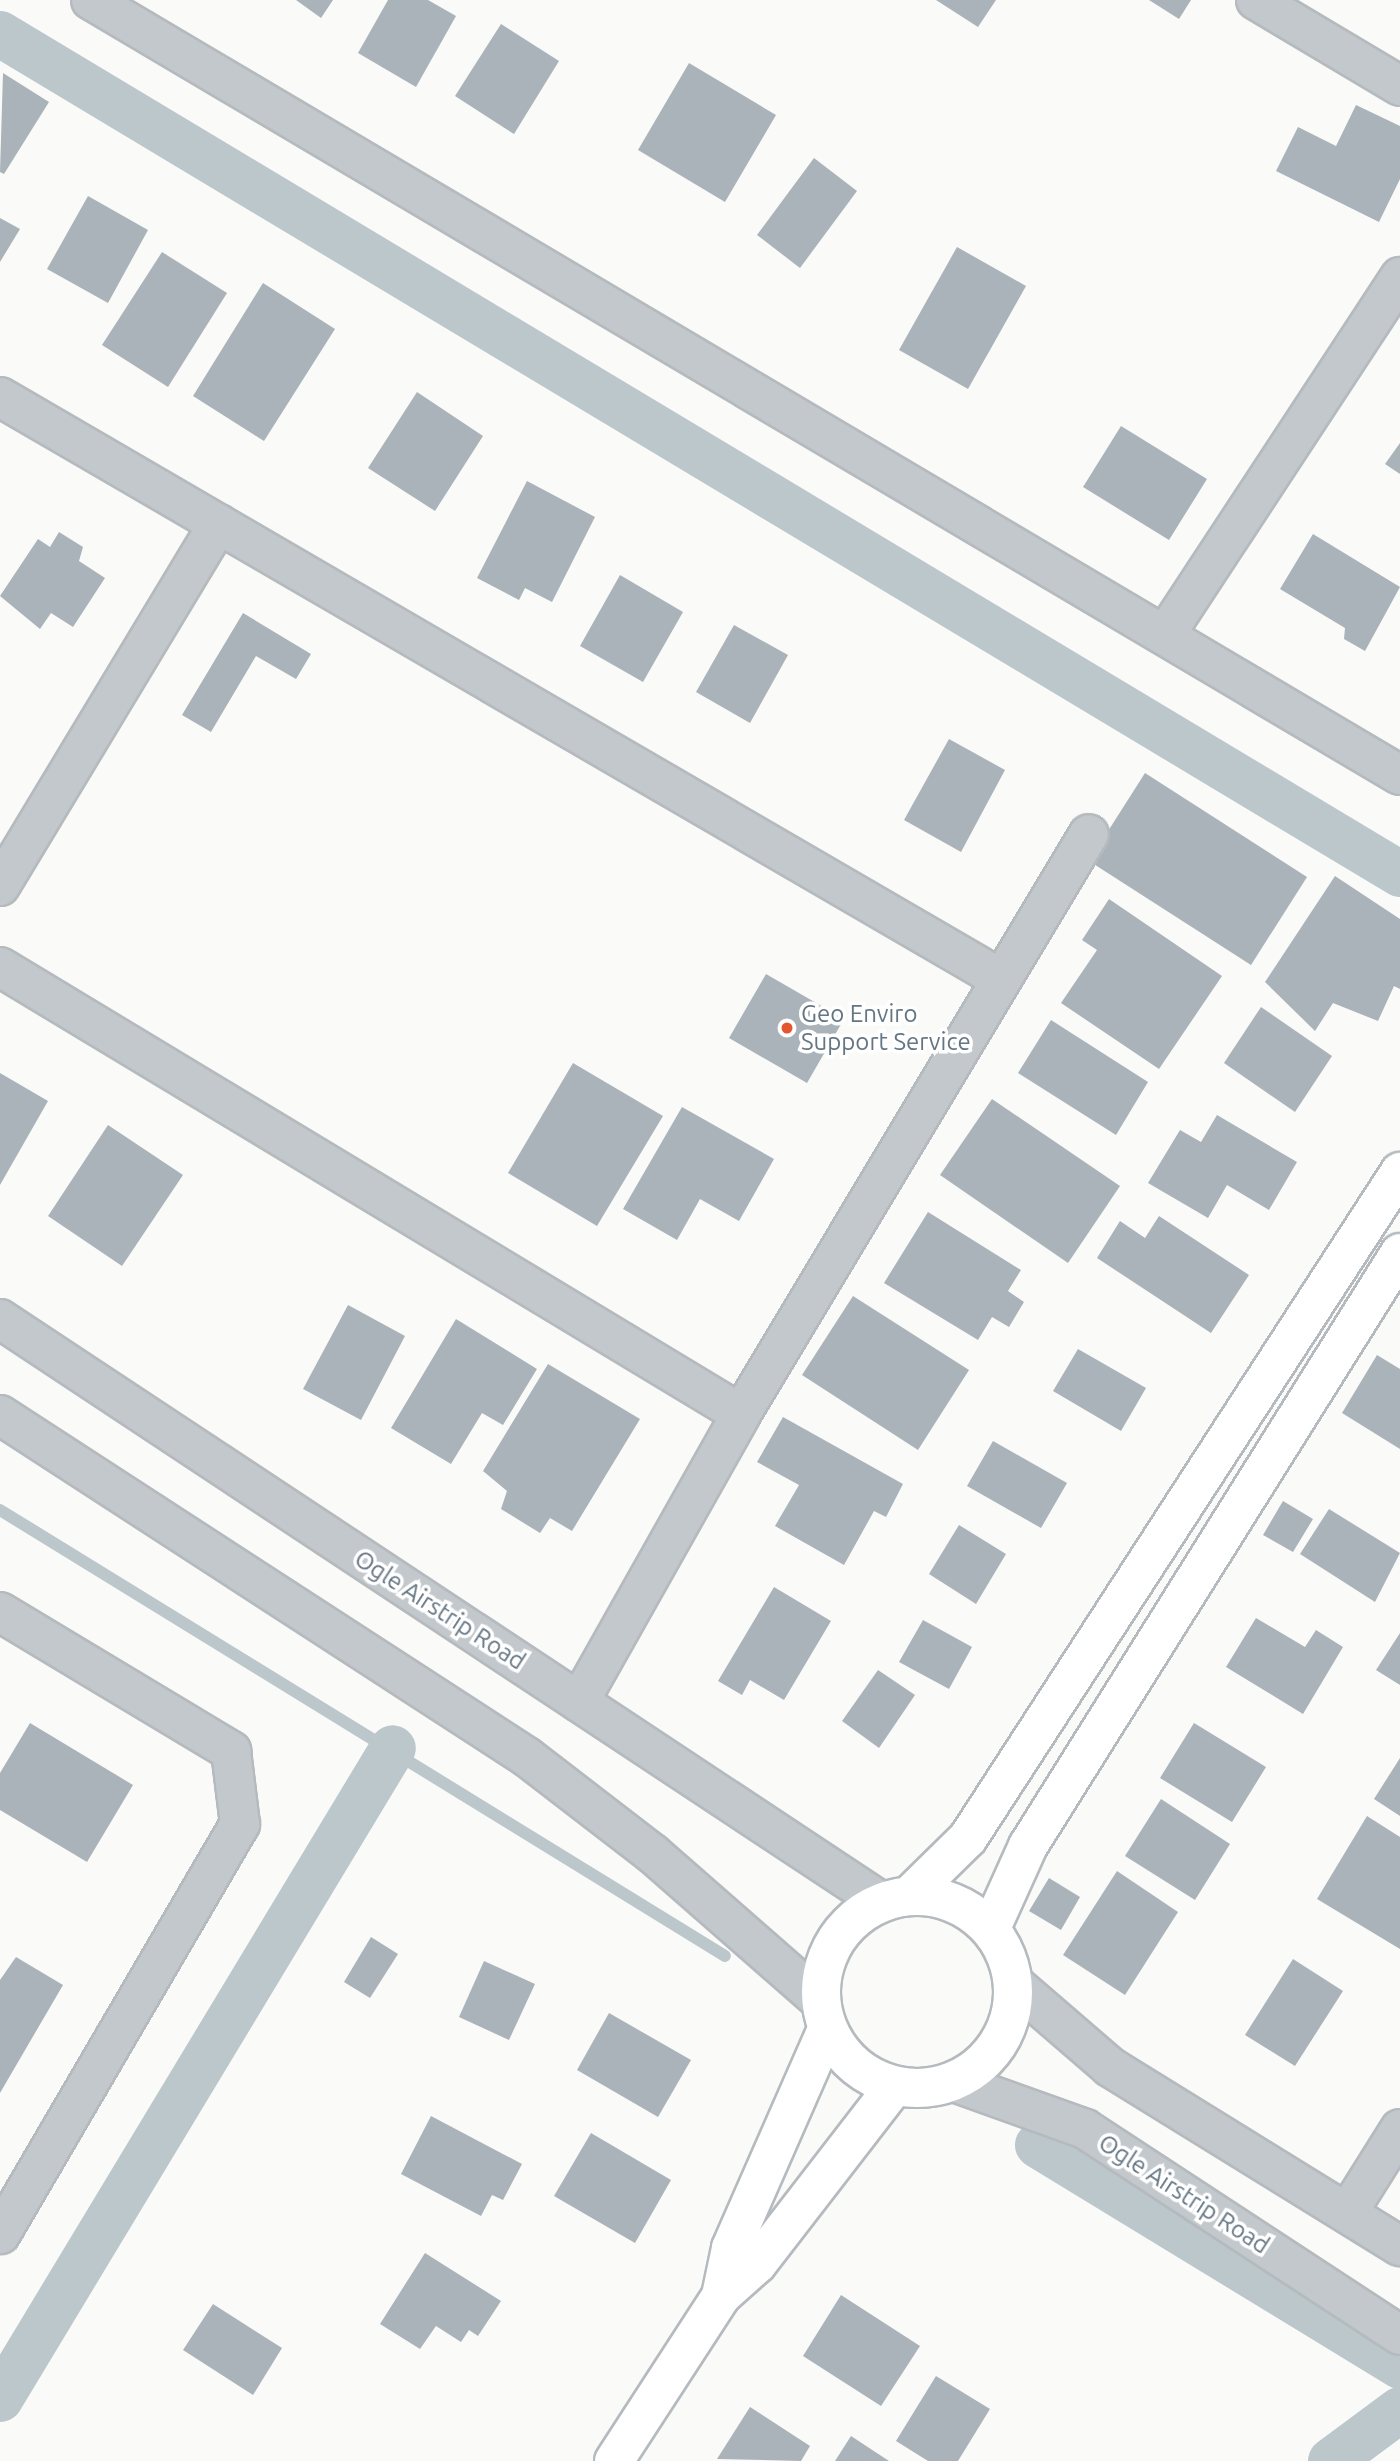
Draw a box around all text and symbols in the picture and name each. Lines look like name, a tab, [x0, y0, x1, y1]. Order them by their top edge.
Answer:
place label: Geo Enviro Support Service	[801, 1000, 971, 1056]
marker: Geo Enviro Support Service	[779, 1020, 795, 1036]
street label: Ogle Airstrip Road	[349, 1544, 531, 1676]
street label: Ogle Airstrip Road	[1093, 2128, 1275, 2260]

